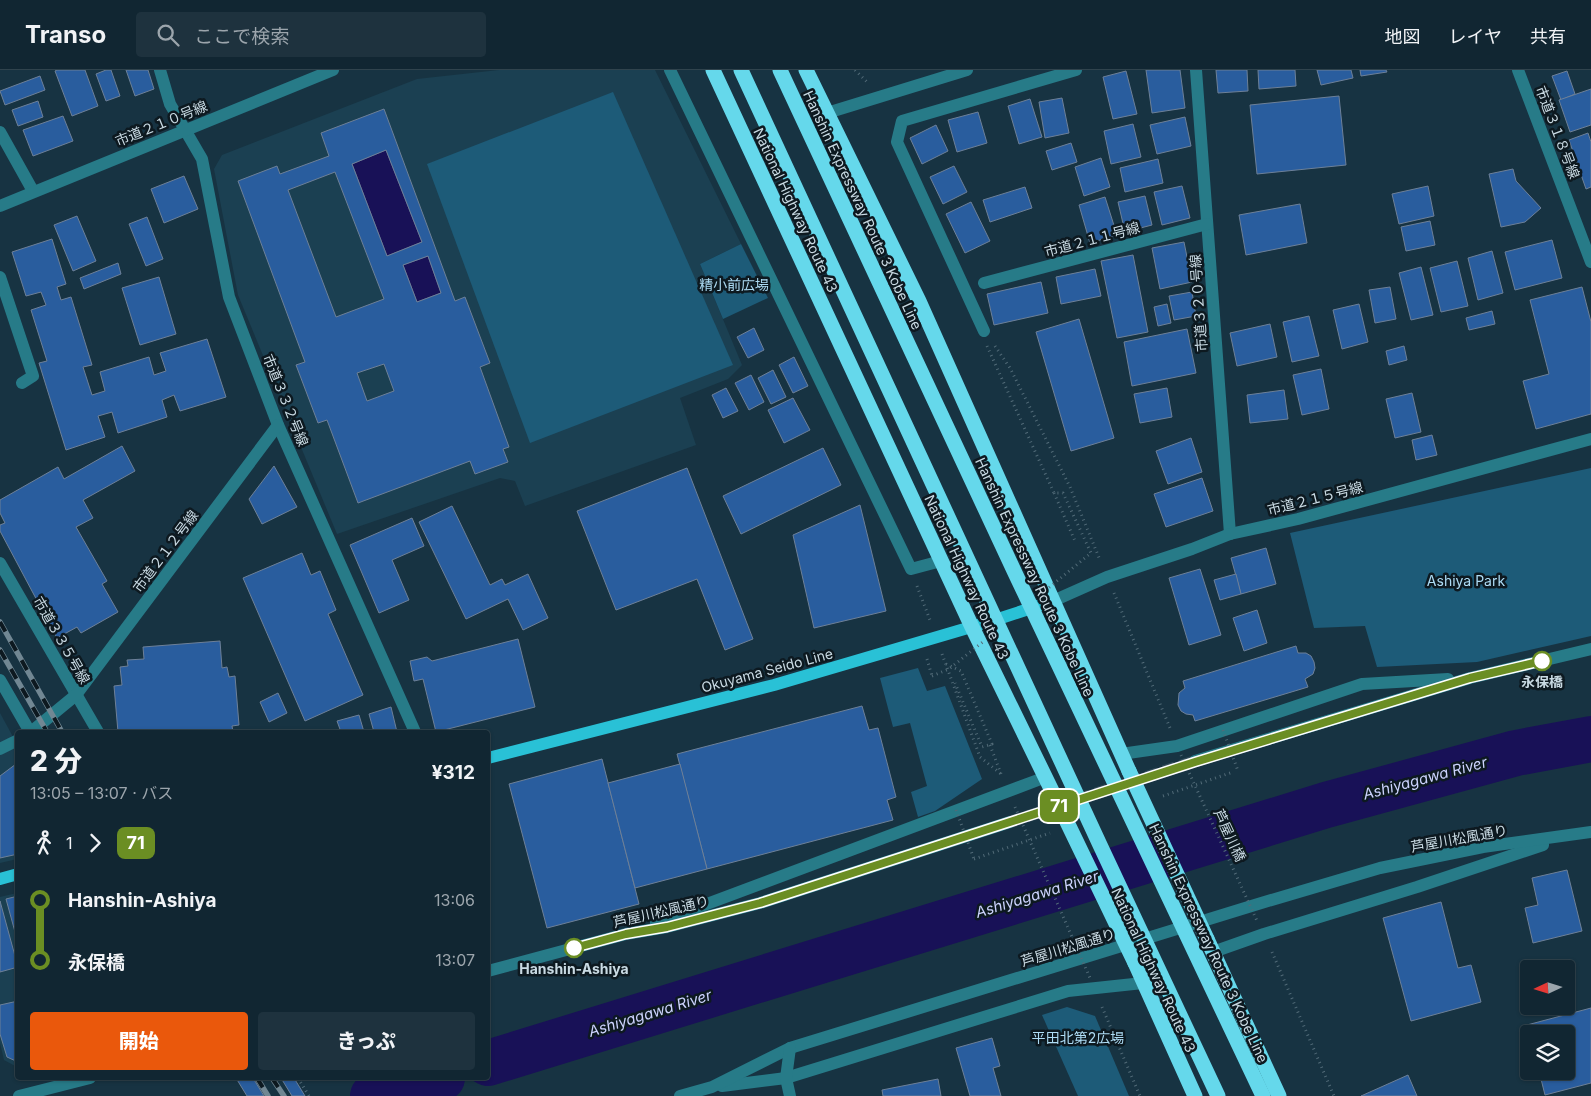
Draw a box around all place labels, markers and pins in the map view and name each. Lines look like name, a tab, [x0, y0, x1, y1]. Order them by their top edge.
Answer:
marker: 永保橋	[1532, 651, 1552, 671]
place label: 永保橋	[1521, 673, 1563, 690]
marker: Hanshin-Ashiya	[564, 938, 584, 958]
place label: Hanshin-Ashiya	[519, 960, 629, 977]

